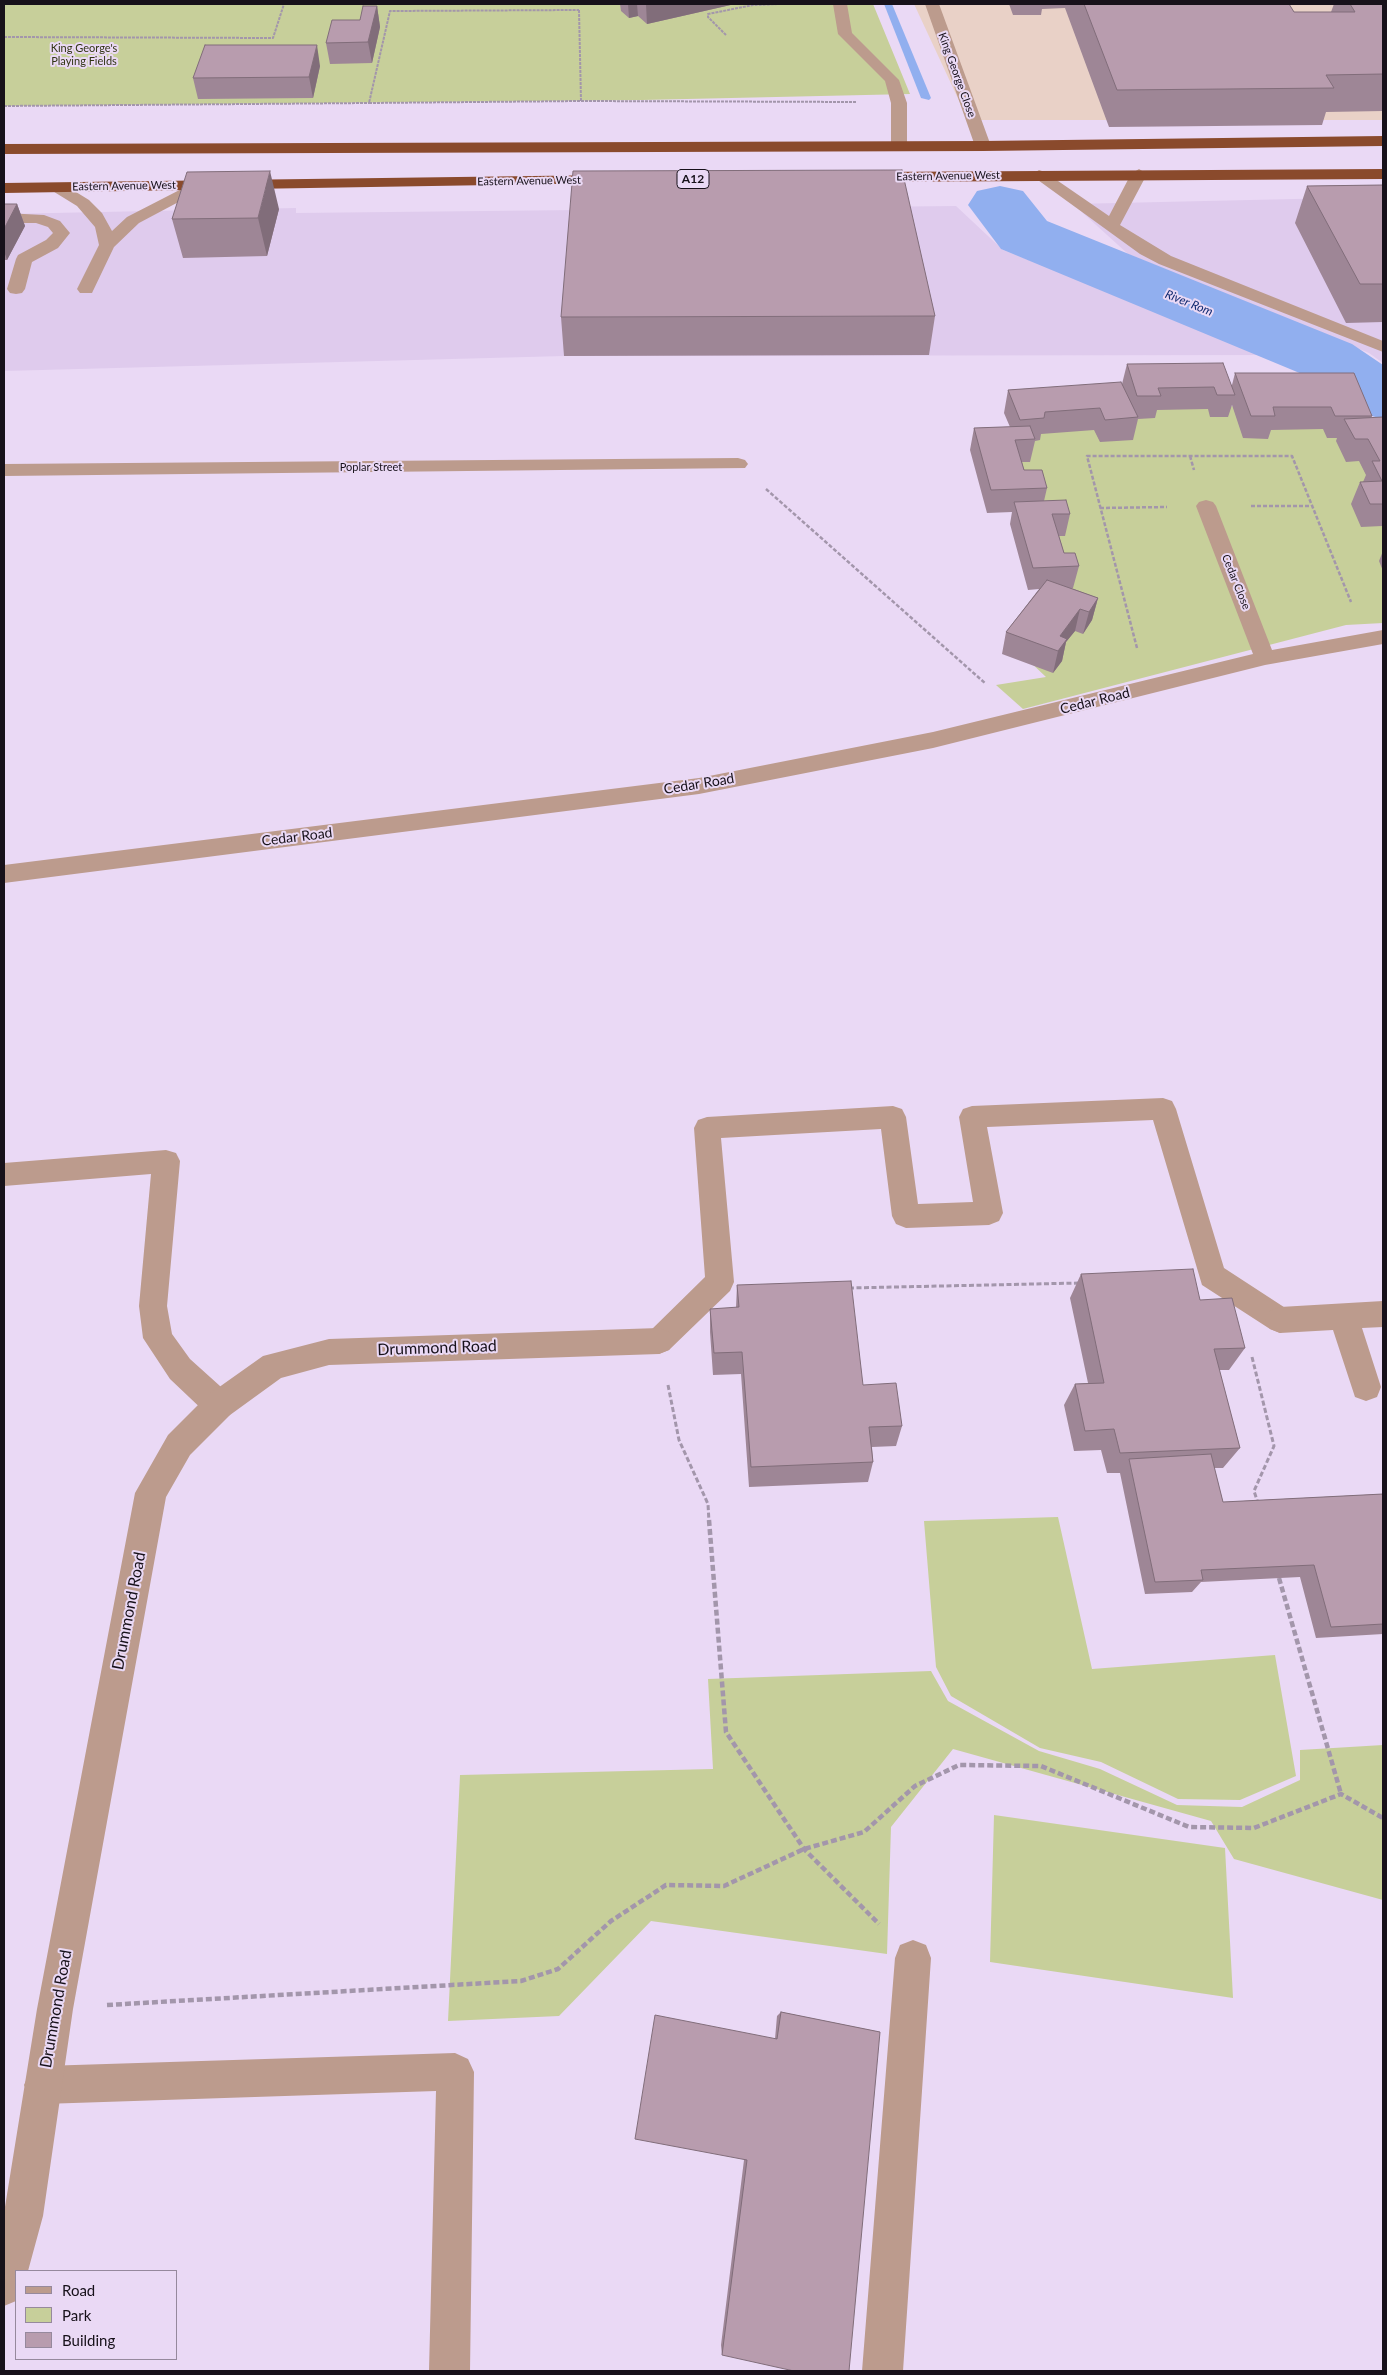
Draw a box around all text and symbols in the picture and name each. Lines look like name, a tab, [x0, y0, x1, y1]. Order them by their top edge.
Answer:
street label: King George Close	[935, 31, 979, 119]
park label: King George's Playing Fields	[51, 41, 117, 67]
street label: Eastern Avenue West	[896, 168, 1000, 184]
road number: A12	[677, 170, 709, 188]
street label: Eastern Avenue West	[477, 173, 581, 189]
street label: Eastern Avenue West	[72, 178, 176, 194]
water label: River Rom	[1163, 287, 1215, 319]
street label: Poplar Street	[340, 460, 402, 474]
street label: Cedar Close	[1219, 553, 1253, 611]
street label: Cedar Road	[1058, 684, 1132, 718]
street label: Cedar Road	[663, 770, 735, 798]
street label: Cedar Road	[261, 824, 333, 850]
street label: Drummond Road	[377, 1336, 497, 1360]
street label: Drummond Road	[108, 1550, 150, 1672]
street label: Drummond Road	[36, 1948, 76, 2070]
legend	[15, 2270, 178, 2360]
text: Road	[62, 2281, 95, 2299]
text: Park	[62, 2306, 91, 2324]
text: Building	[62, 2331, 115, 2349]

